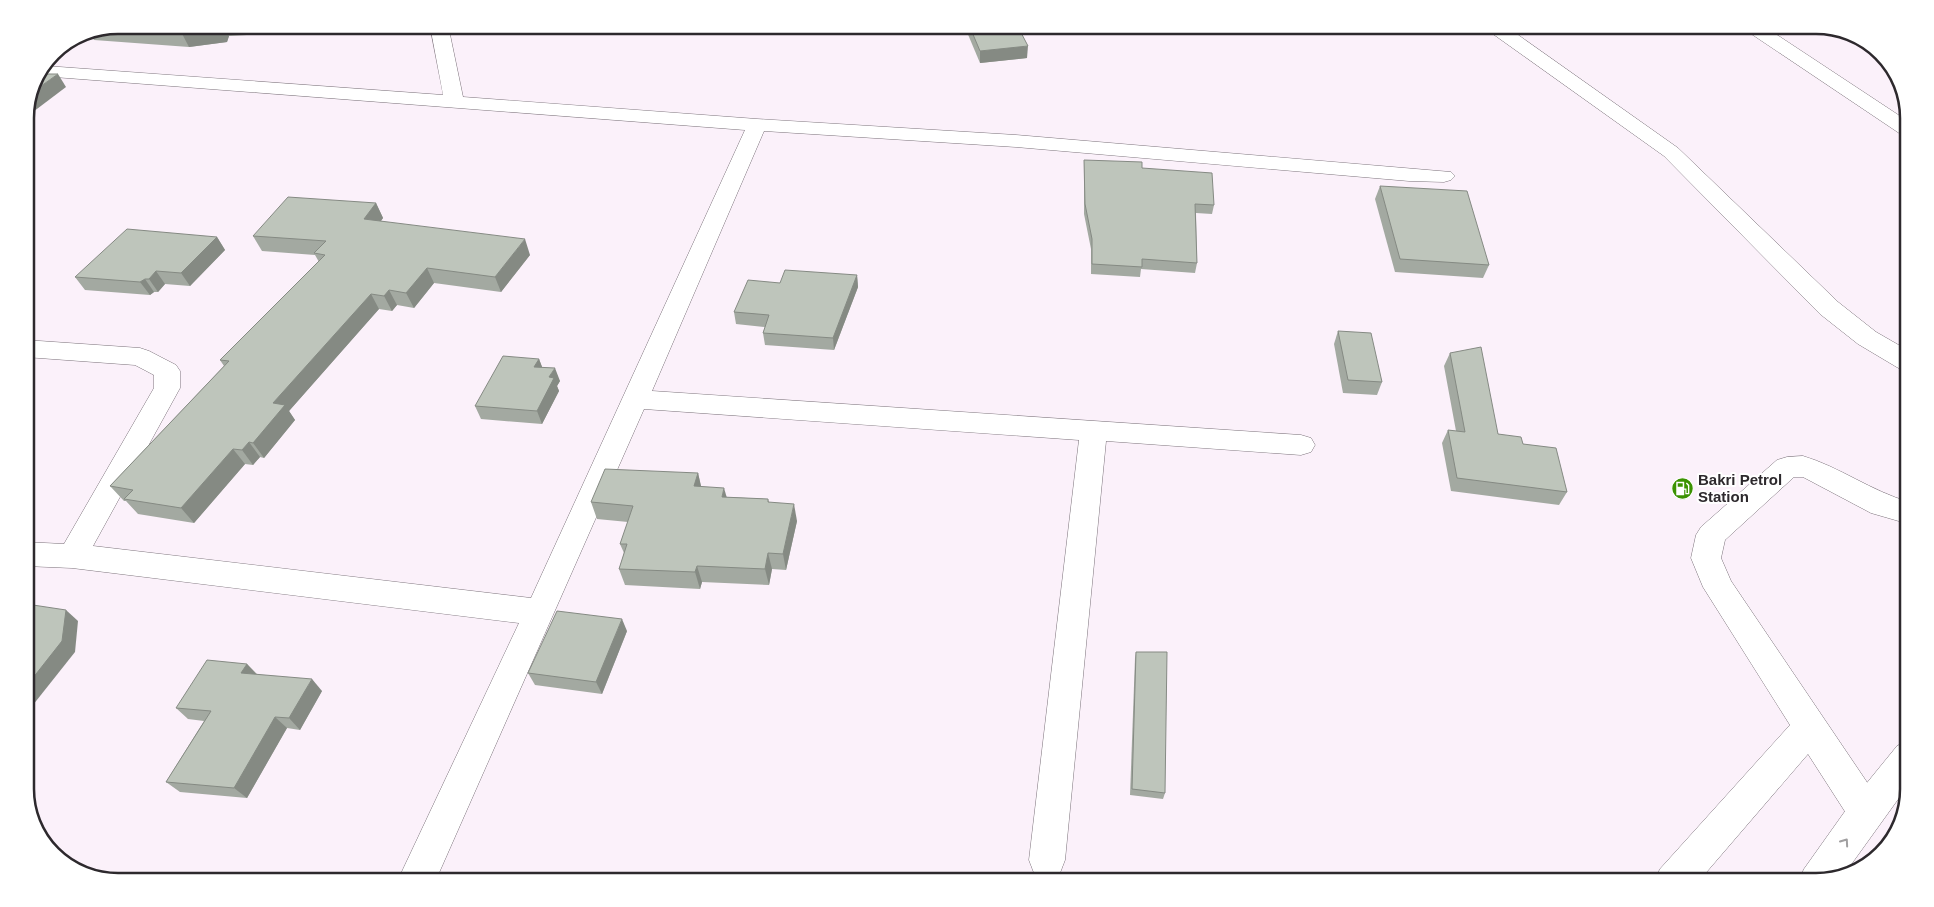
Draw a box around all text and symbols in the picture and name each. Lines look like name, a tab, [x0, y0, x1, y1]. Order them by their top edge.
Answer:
place label: Bakri Petrol Station	[1698, 471, 1782, 505]
fuel station icon: Bakri Petrol Station	[1670, 477, 1694, 501]
one-way arrow	[1839, 838, 1848, 848]

